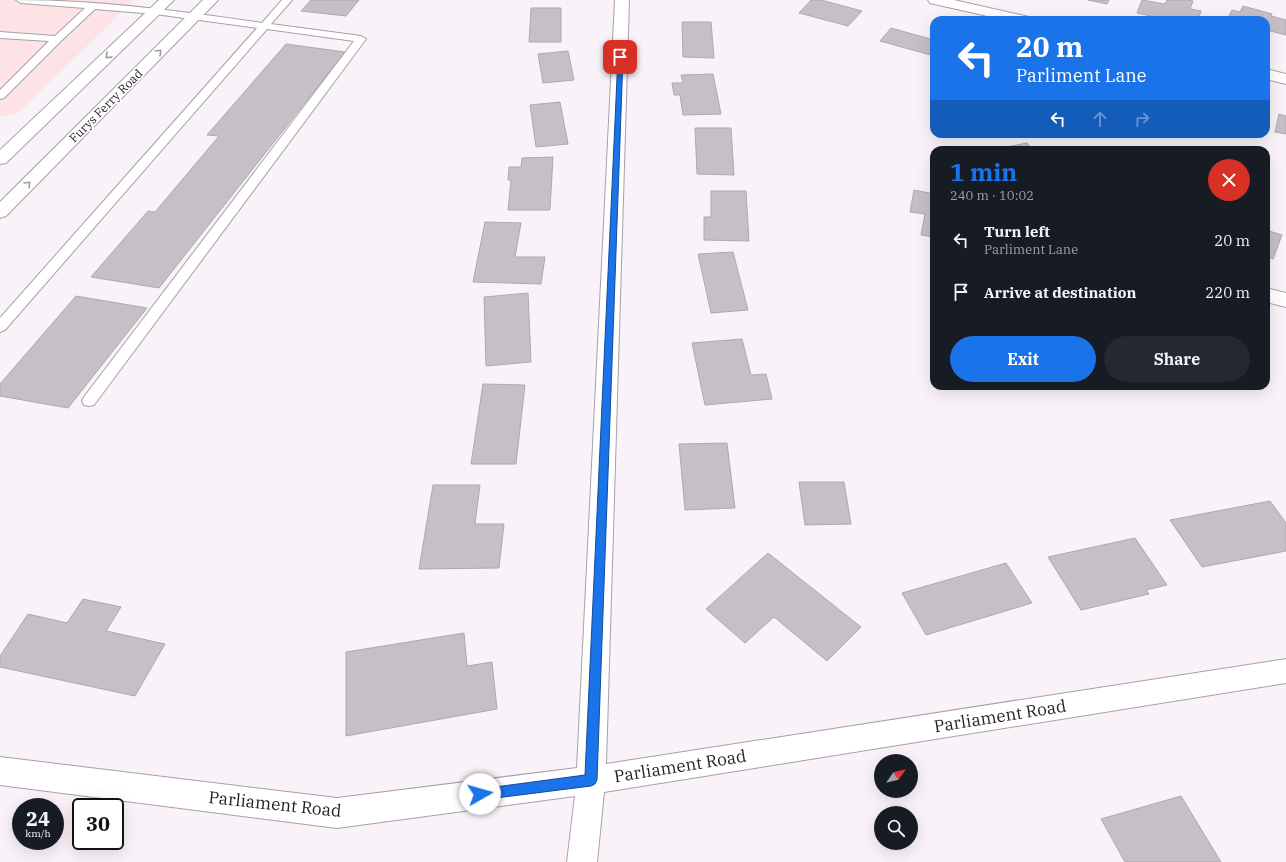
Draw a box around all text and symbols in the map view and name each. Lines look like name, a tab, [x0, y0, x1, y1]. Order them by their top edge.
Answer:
text: 20 m	[1016, 28, 1083, 65]
icon: left	[950, 32, 1002, 84]
pin	[603, 40, 637, 74]
icon: arrive	[609, 46, 631, 68]
one-way arrow	[154, 49, 162, 57]
one-way arrow	[105, 51, 113, 59]
text: Parliment Lane	[1016, 64, 1146, 87]
street label: Furys Ferry Road	[66, 66, 145, 145]
icon: left	[1047, 108, 1069, 130]
icon: ahead	[1089, 108, 1111, 130]
icon: right	[1131, 108, 1153, 130]
text: 1 min	[950, 156, 1017, 188]
button: close	[1208, 159, 1250, 201]
one-way arrow	[23, 181, 30, 189]
text: 240 m · 10:02	[950, 187, 1034, 204]
text: Turn left	[984, 222, 1050, 241]
icon: left	[950, 229, 972, 251]
text: 20 m	[1214, 231, 1250, 250]
text: Parliment Lane	[984, 241, 1078, 258]
icon: arrive	[950, 281, 972, 303]
text: Arrive at destination	[984, 283, 1136, 302]
text: 220 m	[1205, 283, 1250, 302]
button: Exit	[950, 336, 1096, 382]
button: Share	[1104, 336, 1250, 382]
street label: Parliament Road	[932, 695, 1068, 737]
street label: Parliament Road	[612, 745, 748, 787]
north arrow	[874, 754, 918, 798]
map controls	[874, 754, 918, 850]
position arrow	[459, 773, 501, 815]
street label: Parliament Road	[207, 786, 343, 822]
speed limit sign: 30	[72, 798, 124, 850]
text: 24	[26, 805, 50, 832]
button: search	[874, 806, 918, 850]
text: km/h	[25, 827, 51, 840]

